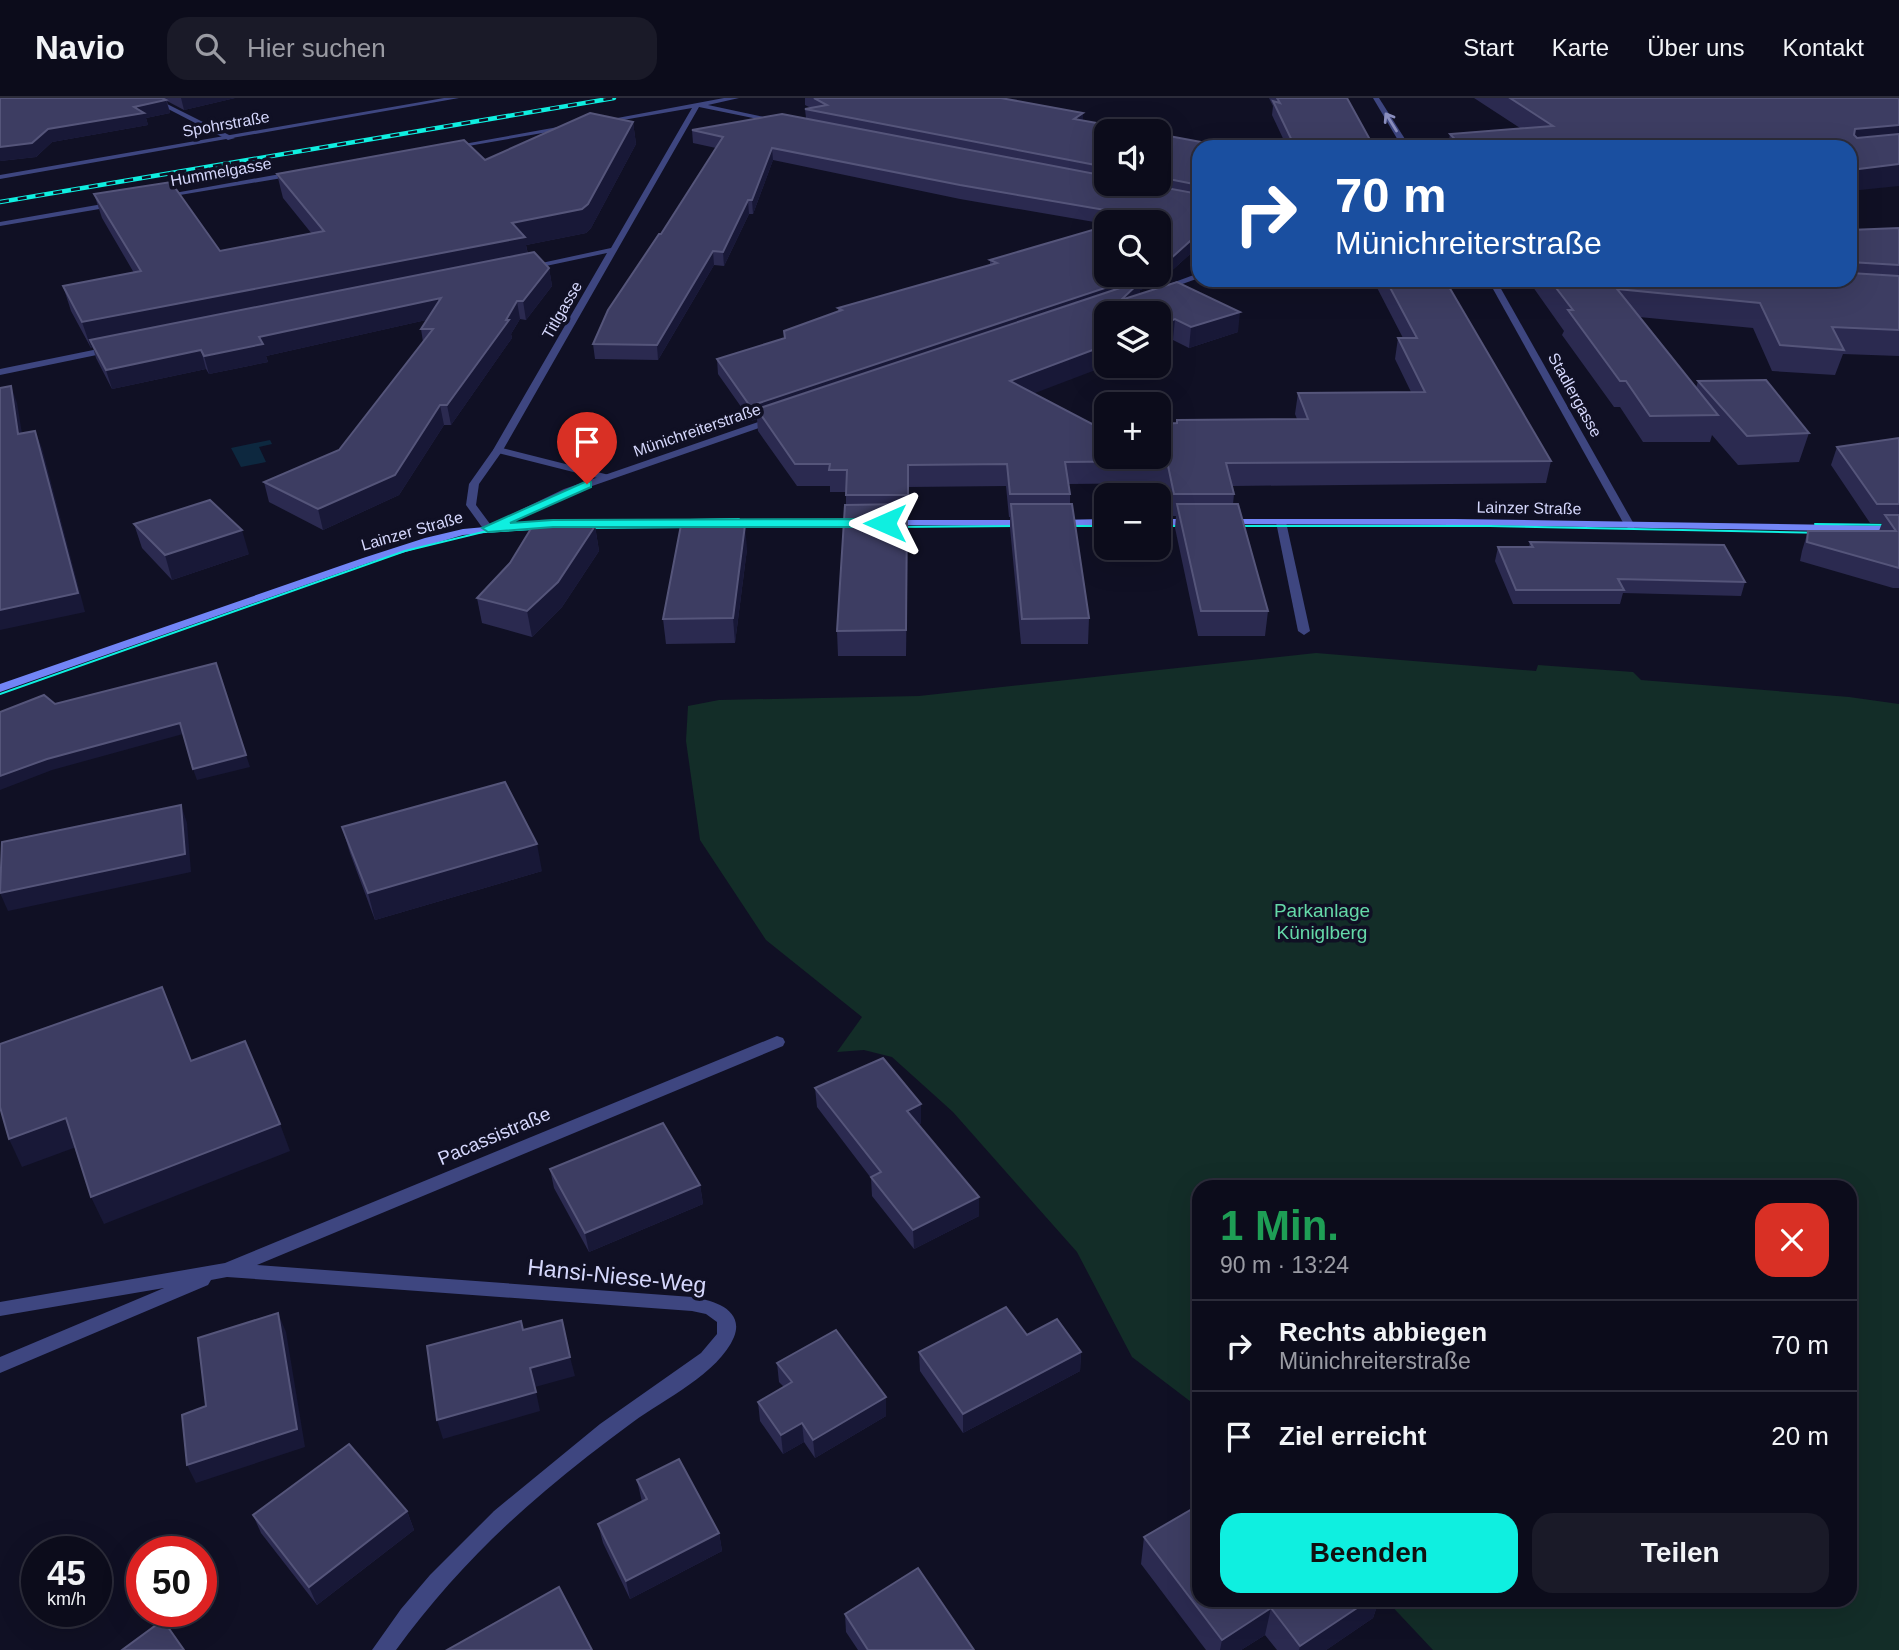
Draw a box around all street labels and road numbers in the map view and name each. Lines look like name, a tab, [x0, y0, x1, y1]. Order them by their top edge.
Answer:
street label: Spohrstraße	[181, 108, 271, 140]
street label: Hummelgasse	[169, 155, 273, 189]
street label: Titlgasse	[539, 278, 585, 342]
street label: Stadlergasse	[1545, 350, 1605, 440]
street label: Münichreiterstraße	[631, 400, 763, 460]
street label: Lainzer Straße	[1476, 499, 1582, 517]
street label: Lainzer Straße	[359, 508, 465, 554]
street label: Pacassistraße	[434, 1103, 554, 1169]
street label: Hansi-Niese-Weg	[526, 1254, 708, 1298]

